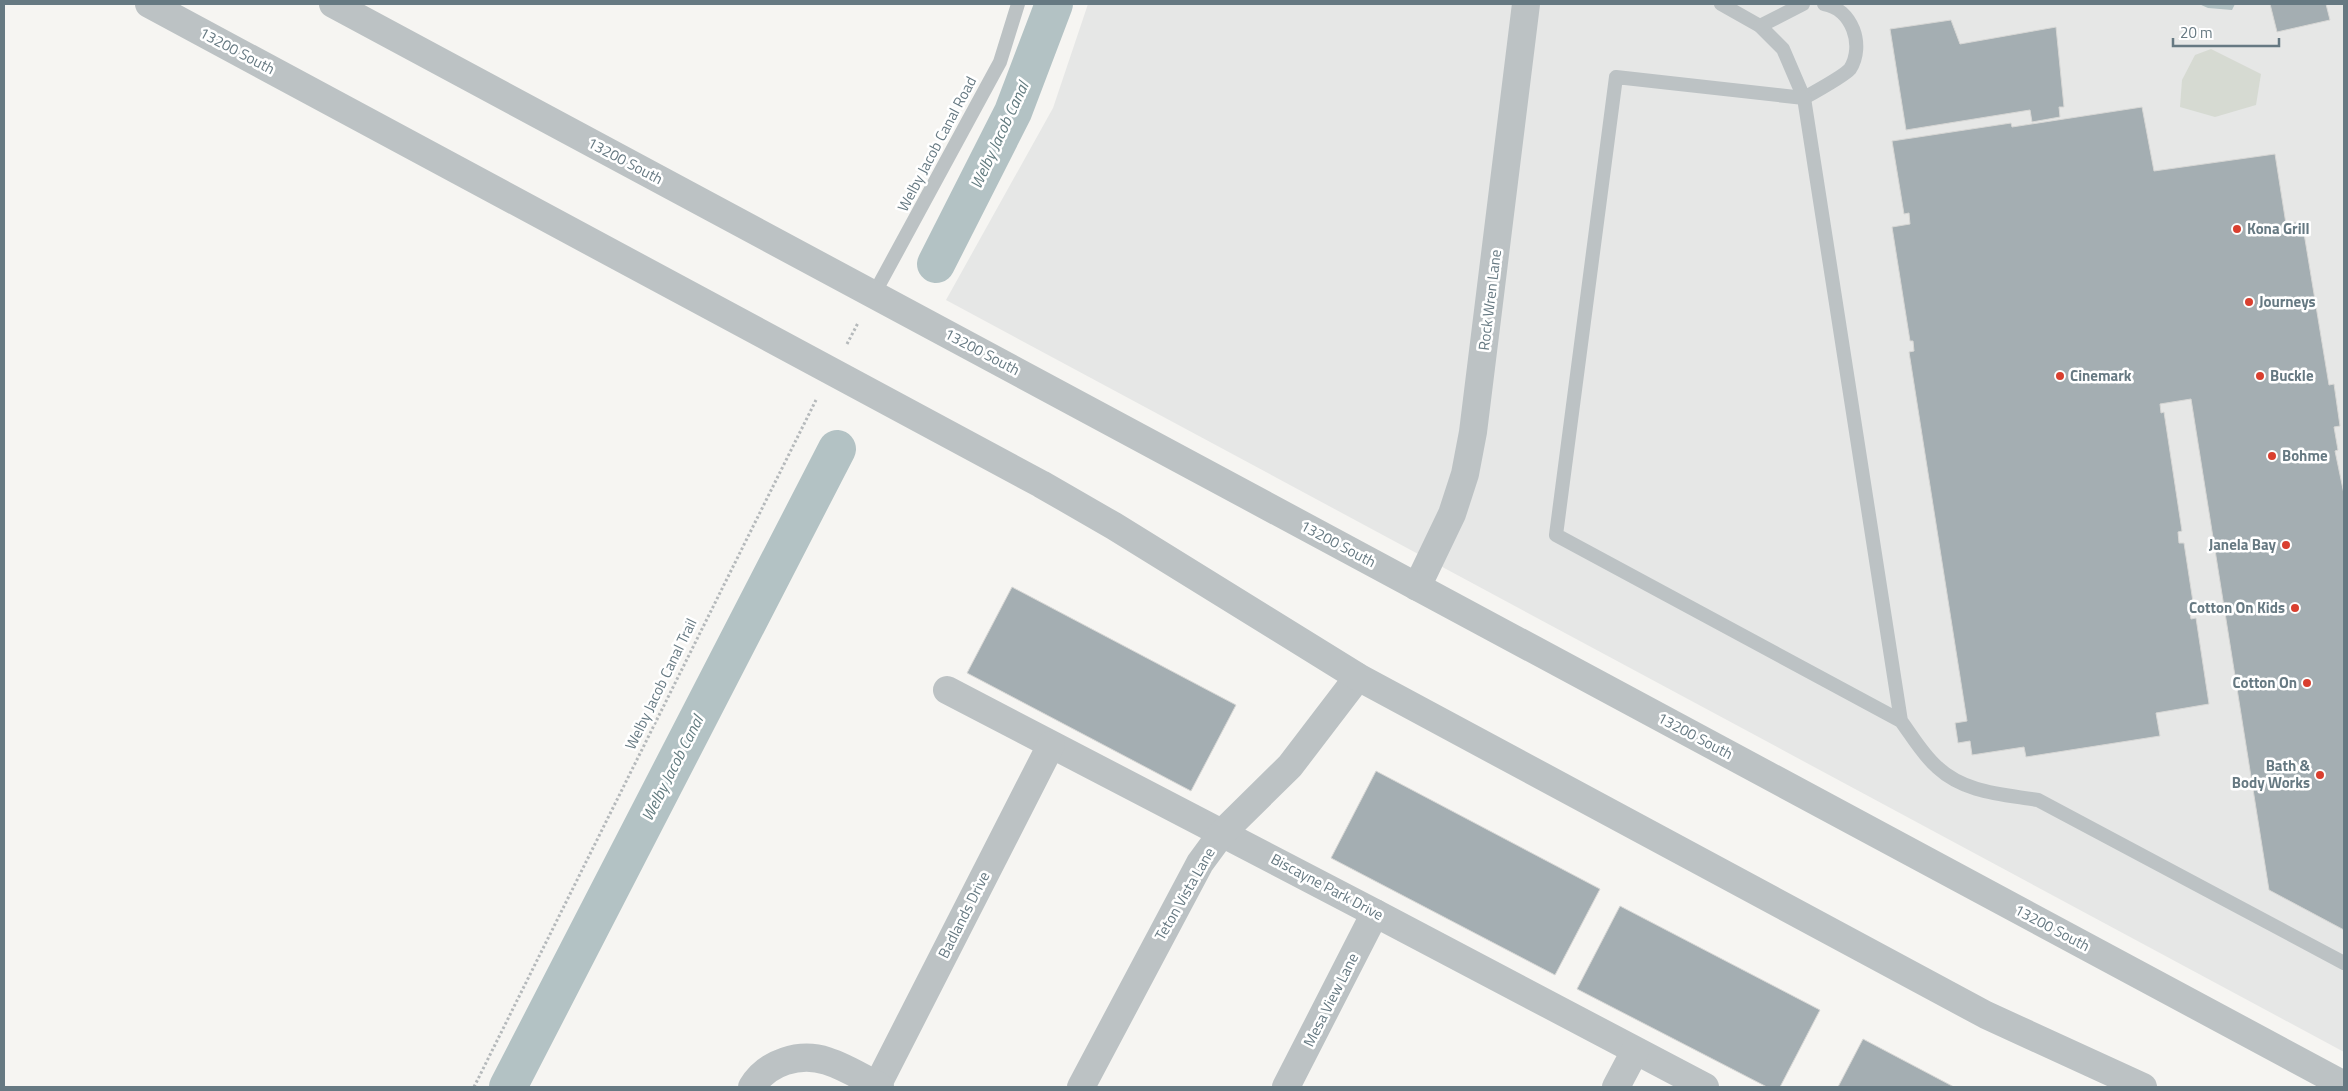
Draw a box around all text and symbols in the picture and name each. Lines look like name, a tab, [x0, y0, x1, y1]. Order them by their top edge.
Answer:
scale bar	[2173, 15, 2279, 47]
street label: 13200 South	[195, 21, 279, 80]
text: 20 m	[2180, 21, 2213, 44]
street label: Welby Jacob Canal Road	[891, 72, 982, 215]
water label: Welby Jacob Canal	[964, 76, 1035, 192]
street label: 13200 South	[583, 131, 667, 190]
place label: Kona Grill	[2247, 217, 2310, 240]
marker: Kona Grill	[2231, 223, 2243, 235]
street label: Rock Wren Lane	[1472, 248, 1507, 352]
place label: Journeys	[2259, 290, 2316, 313]
marker: Journeys	[2243, 296, 2255, 308]
street label: 13200 South	[940, 322, 1024, 381]
place label: Cinemark	[2070, 364, 2132, 387]
place label: Buckle	[2270, 364, 2314, 387]
marker: Cinemark	[2054, 370, 2066, 382]
marker: Buckle	[2254, 370, 2266, 382]
place label: Bohme	[2282, 444, 2328, 467]
marker: Bohme	[2266, 450, 2278, 462]
street label: 13200 South	[1296, 514, 1380, 573]
place label: Janela Bay	[2209, 533, 2276, 556]
marker: Janela Bay	[2280, 539, 2292, 551]
place label: Cotton On Kids	[2189, 596, 2285, 619]
marker: Cotton On Kids	[2289, 602, 2301, 614]
street label: Welby Jacob Canal Trail	[619, 614, 702, 753]
place label: Cotton On	[2232, 671, 2297, 694]
marker: Cotton On	[2301, 677, 2313, 689]
street label: 13200 South	[1653, 706, 1737, 765]
water label: Welby Jacob Canal	[635, 710, 710, 825]
place label: Bath & Body Works	[2232, 754, 2310, 794]
marker: Bath & Body Works	[2314, 769, 2326, 781]
street label: Teton Vista Lane	[1149, 843, 1221, 945]
street label: Biscayne Park Drive	[1267, 847, 1388, 926]
street label: Badlands Drive	[932, 867, 995, 962]
street label: 13200 South	[2010, 898, 2094, 957]
street label: Mesa View Lane	[1297, 949, 1364, 1051]

